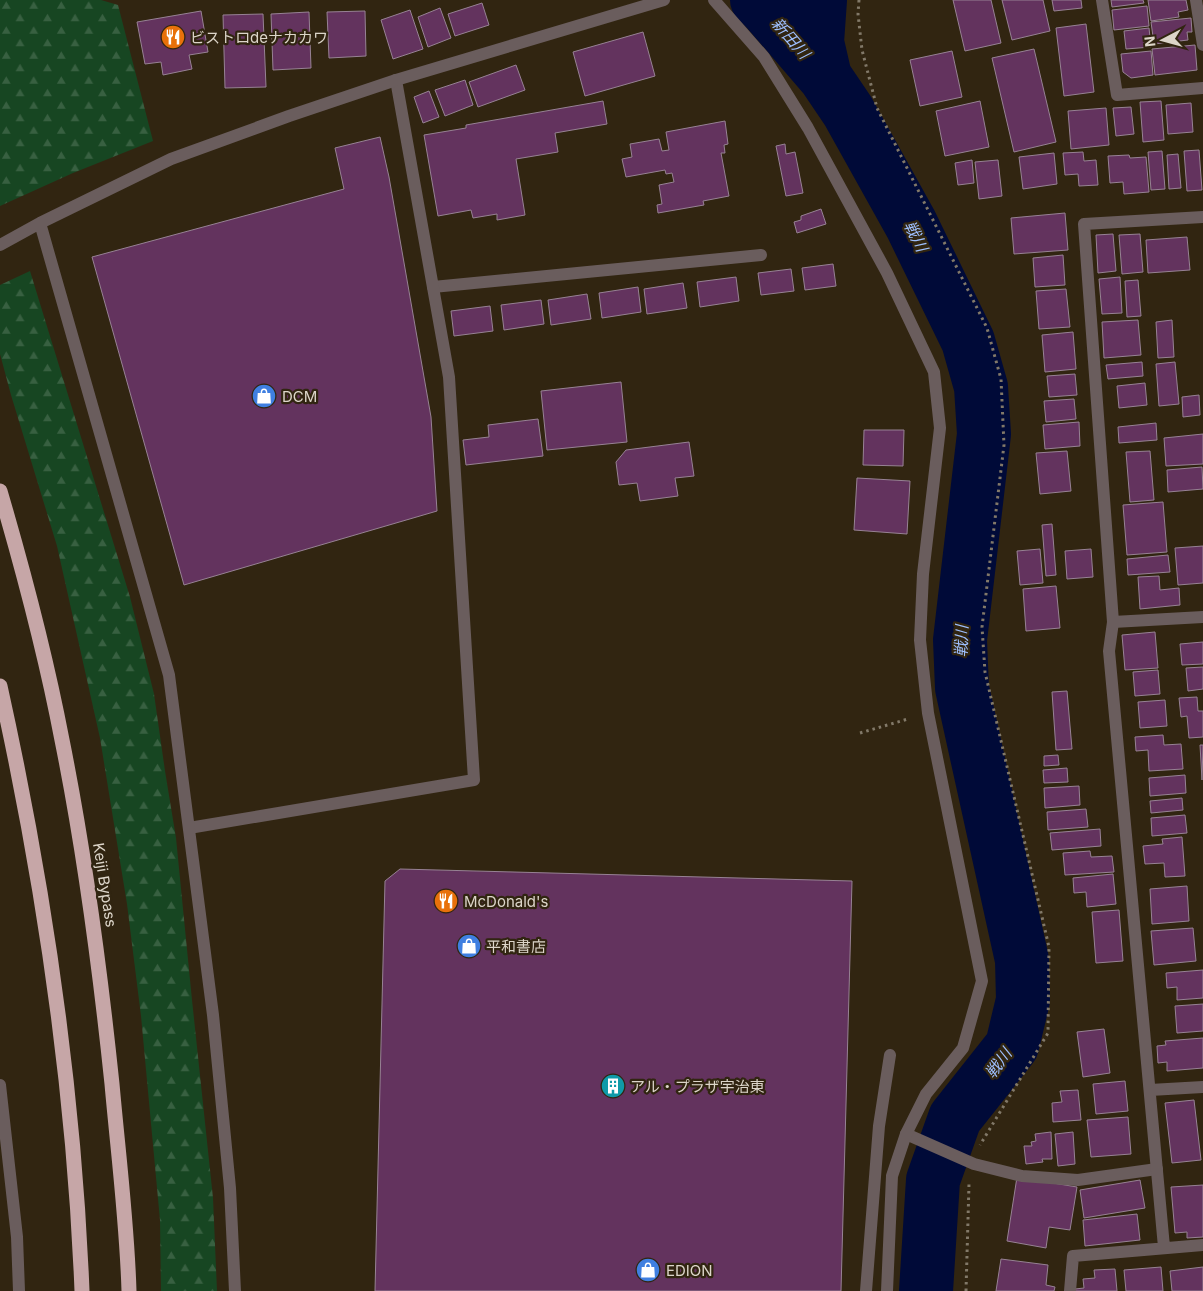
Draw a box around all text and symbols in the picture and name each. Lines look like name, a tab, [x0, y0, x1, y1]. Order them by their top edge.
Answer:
water label: 新田川	[768, 13, 816, 64]
north arrow	[1138, 15, 1188, 65]
restaurant icon: ビストロdeナカカワ	[160, 24, 186, 50]
place label: ビストロdeナカカワ	[190, 28, 328, 47]
text: N	[1141, 35, 1159, 48]
water label: 戦川	[900, 217, 933, 257]
shop icon: DCM	[251, 383, 277, 409]
place label: DCM	[282, 387, 317, 406]
water label: 戦川	[950, 623, 972, 657]
street label: Keiji Bypass	[89, 841, 121, 929]
restaurant icon: McDonald's	[433, 888, 459, 914]
place label: McDonald's	[464, 892, 549, 911]
shop icon: 平和書店	[456, 933, 482, 959]
place label: 平和書店	[486, 937, 546, 956]
water label: 戦川	[980, 1043, 1017, 1082]
building icon: アル・プラザ宇治東	[600, 1073, 626, 1099]
place label: アル・プラザ宇治東	[630, 1077, 765, 1096]
shop icon: EDION	[635, 1257, 661, 1283]
place label: EDION	[666, 1261, 713, 1280]

